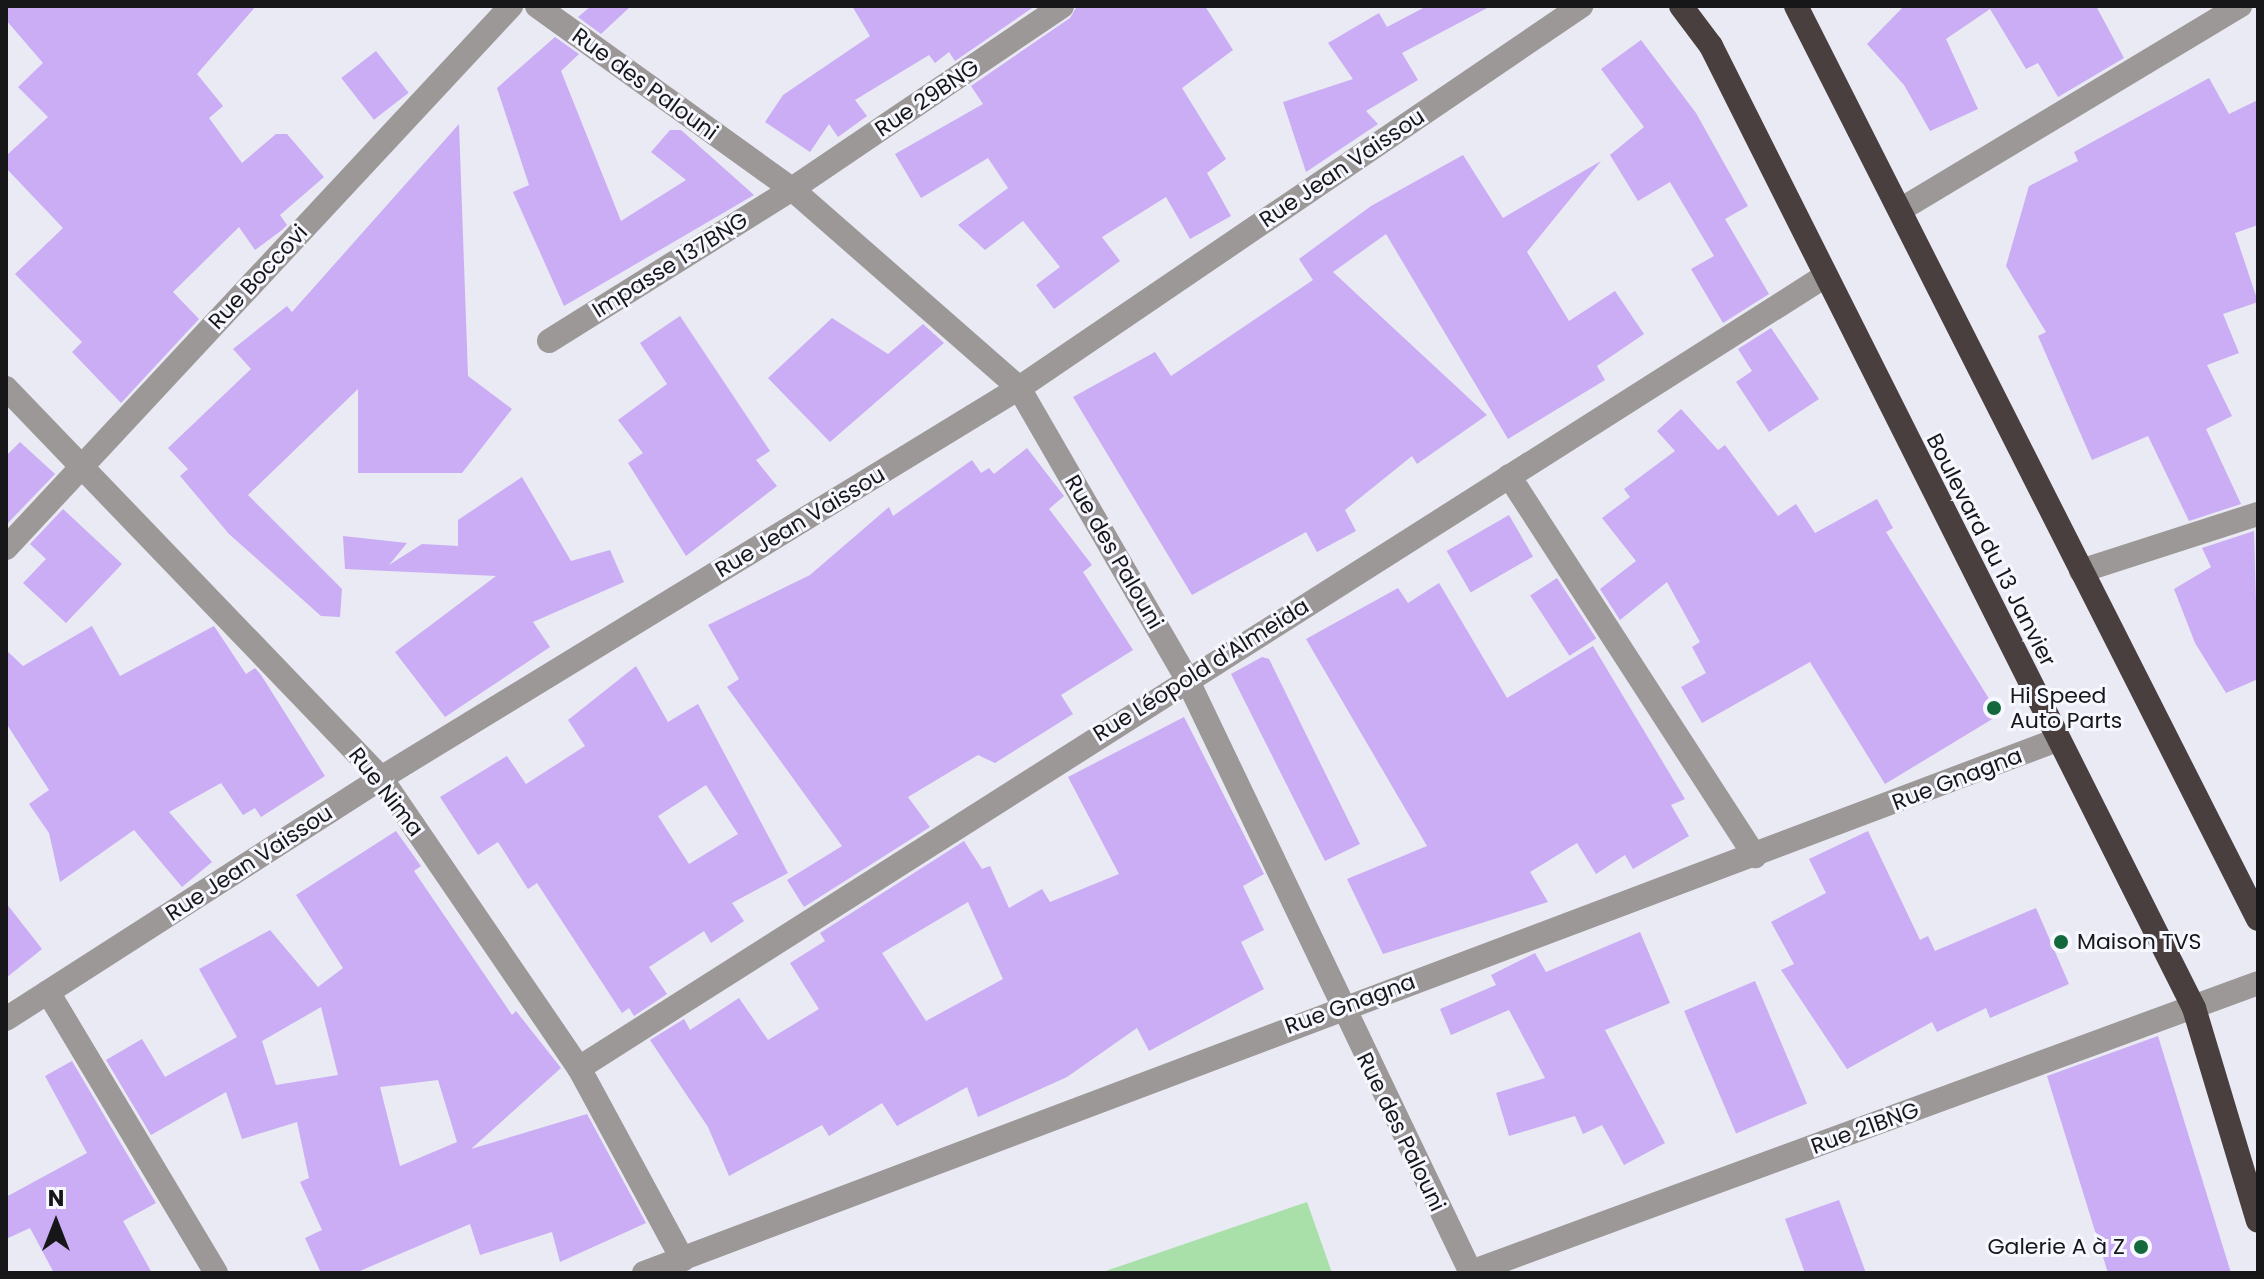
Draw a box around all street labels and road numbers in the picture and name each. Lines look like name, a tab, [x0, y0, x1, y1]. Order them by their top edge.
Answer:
street label: Rue des Palouni	[567, 22, 723, 146]
street label: Rue 29BNG	[870, 54, 984, 142]
street label: Rue Jean Vaissou	[1254, 103, 1430, 233]
street label: Impasse 137BNG	[587, 207, 753, 323]
street label: Rue Boccovi	[203, 219, 313, 335]
street label: Boulevard du 13 Janvier	[1921, 429, 2061, 671]
street label: Rue Jean Vaissou	[710, 461, 890, 583]
street label: Rue des Palouni	[1059, 470, 1169, 634]
street label: Rue Léopold d'Almeida	[1088, 593, 1314, 747]
street label: Rue Nima	[343, 742, 429, 842]
street label: Rue Gnagna	[1888, 742, 2026, 816]
street label: Rue Jean Vaissou	[161, 799, 337, 927]
street label: Rue Gnagna	[1281, 968, 1419, 1040]
street label: Rue des Palouni	[1351, 1048, 1451, 1216]
street label: Rue 21BNG	[1808, 1096, 1922, 1160]

